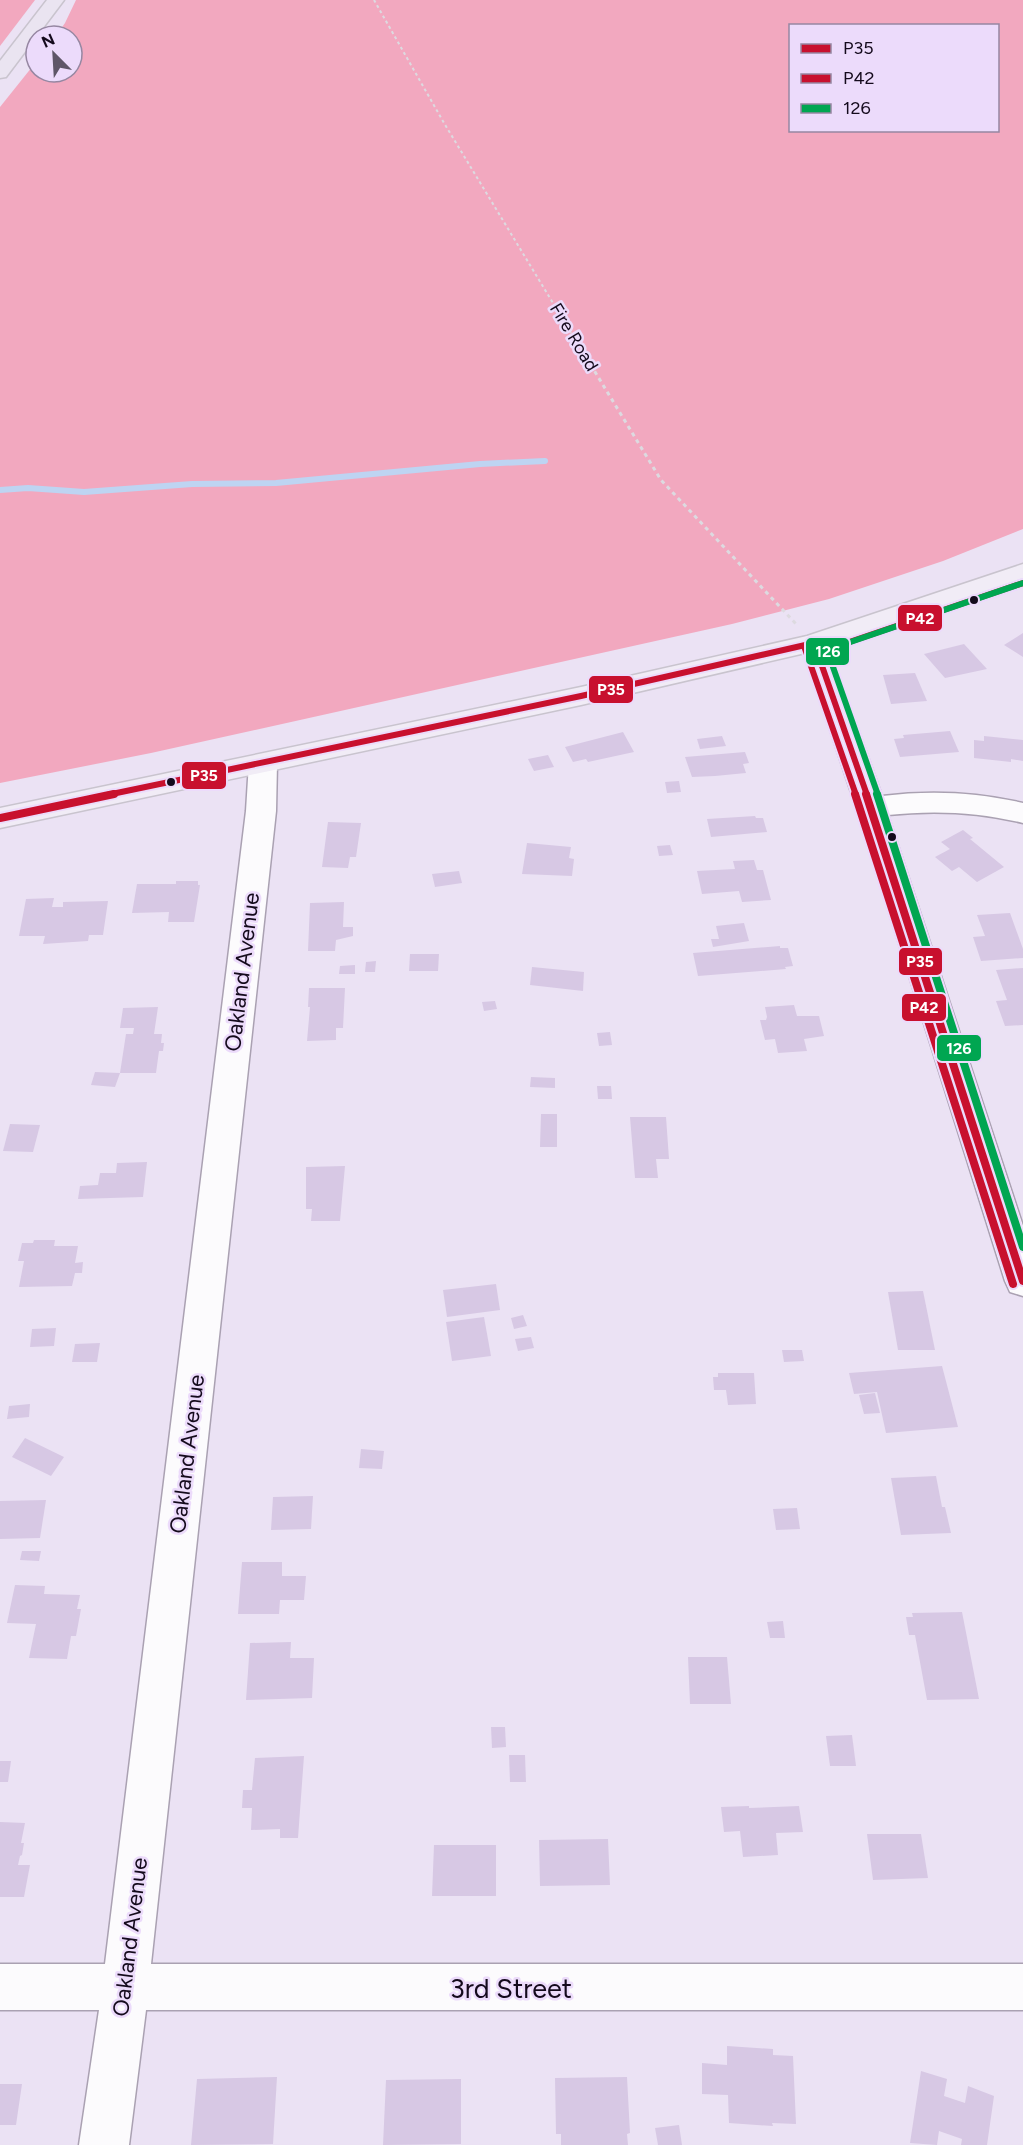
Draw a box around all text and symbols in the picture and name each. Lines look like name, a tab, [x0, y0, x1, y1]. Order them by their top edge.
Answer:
north arrow	[24, 24, 84, 84]
legend	[789, 24, 999, 132]
text: N	[39, 30, 58, 52]
text: P35	[843, 37, 874, 59]
text: P42	[843, 67, 875, 89]
text: 126	[843, 97, 871, 119]
street label: Fire Road	[545, 299, 603, 375]
unlabelled marker	[968, 594, 980, 606]
line badge: P42	[897, 604, 943, 632]
text: P42	[905, 609, 935, 628]
line badge: 126	[805, 637, 850, 666]
text: 126	[815, 642, 841, 661]
line badge: P35	[588, 675, 634, 704]
text: P35	[597, 680, 625, 699]
line badge: P35	[181, 761, 227, 790]
text: P35	[190, 766, 218, 785]
unlabelled marker	[165, 776, 177, 788]
unlabelled marker	[886, 831, 898, 843]
street label: Oakland Avenue	[219, 891, 265, 1053]
line badge: P35	[898, 947, 943, 976]
text: P35	[906, 952, 934, 971]
line badge: P42	[901, 993, 947, 1022]
text: P42	[909, 998, 939, 1017]
line badge: 126	[936, 1034, 982, 1062]
text: 126	[946, 1039, 972, 1058]
street label: Oakland Avenue	[164, 1373, 210, 1535]
street label: Oakland Avenue	[107, 1856, 153, 2018]
street label: 3rd Street	[450, 1972, 572, 2005]

